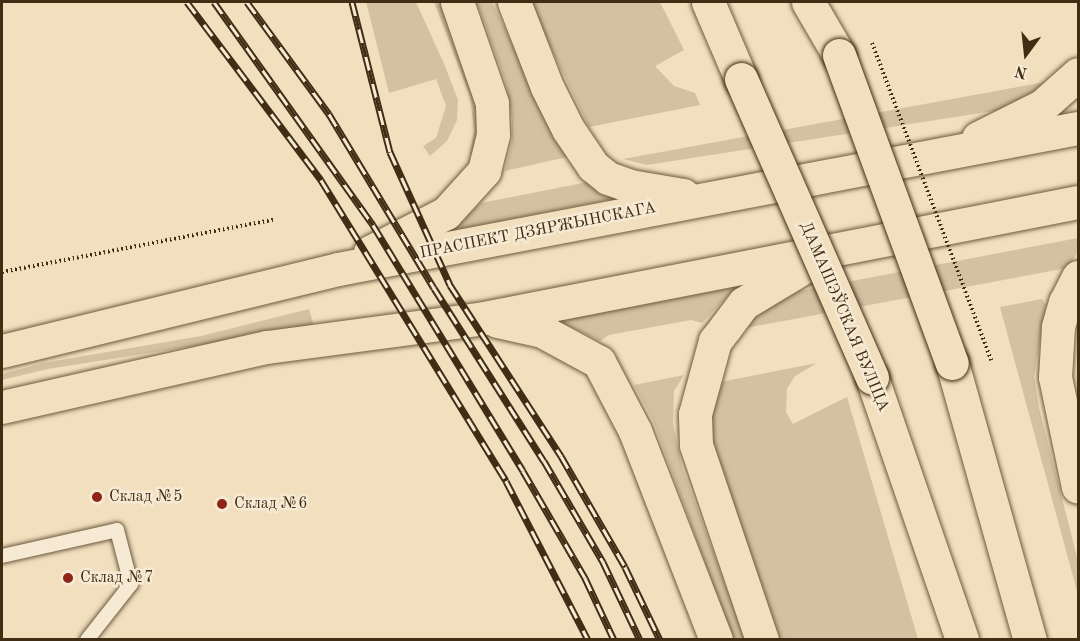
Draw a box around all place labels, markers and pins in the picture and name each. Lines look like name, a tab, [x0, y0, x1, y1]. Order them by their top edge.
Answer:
place label: Склад №5	[109, 487, 182, 507]
marker: Склад №5	[90, 490, 104, 504]
place label: Склад №6	[234, 494, 307, 514]
marker: Склад №6	[215, 497, 229, 511]
place label: Склад №7	[80, 568, 153, 588]
marker: Склад №7	[61, 571, 75, 585]

